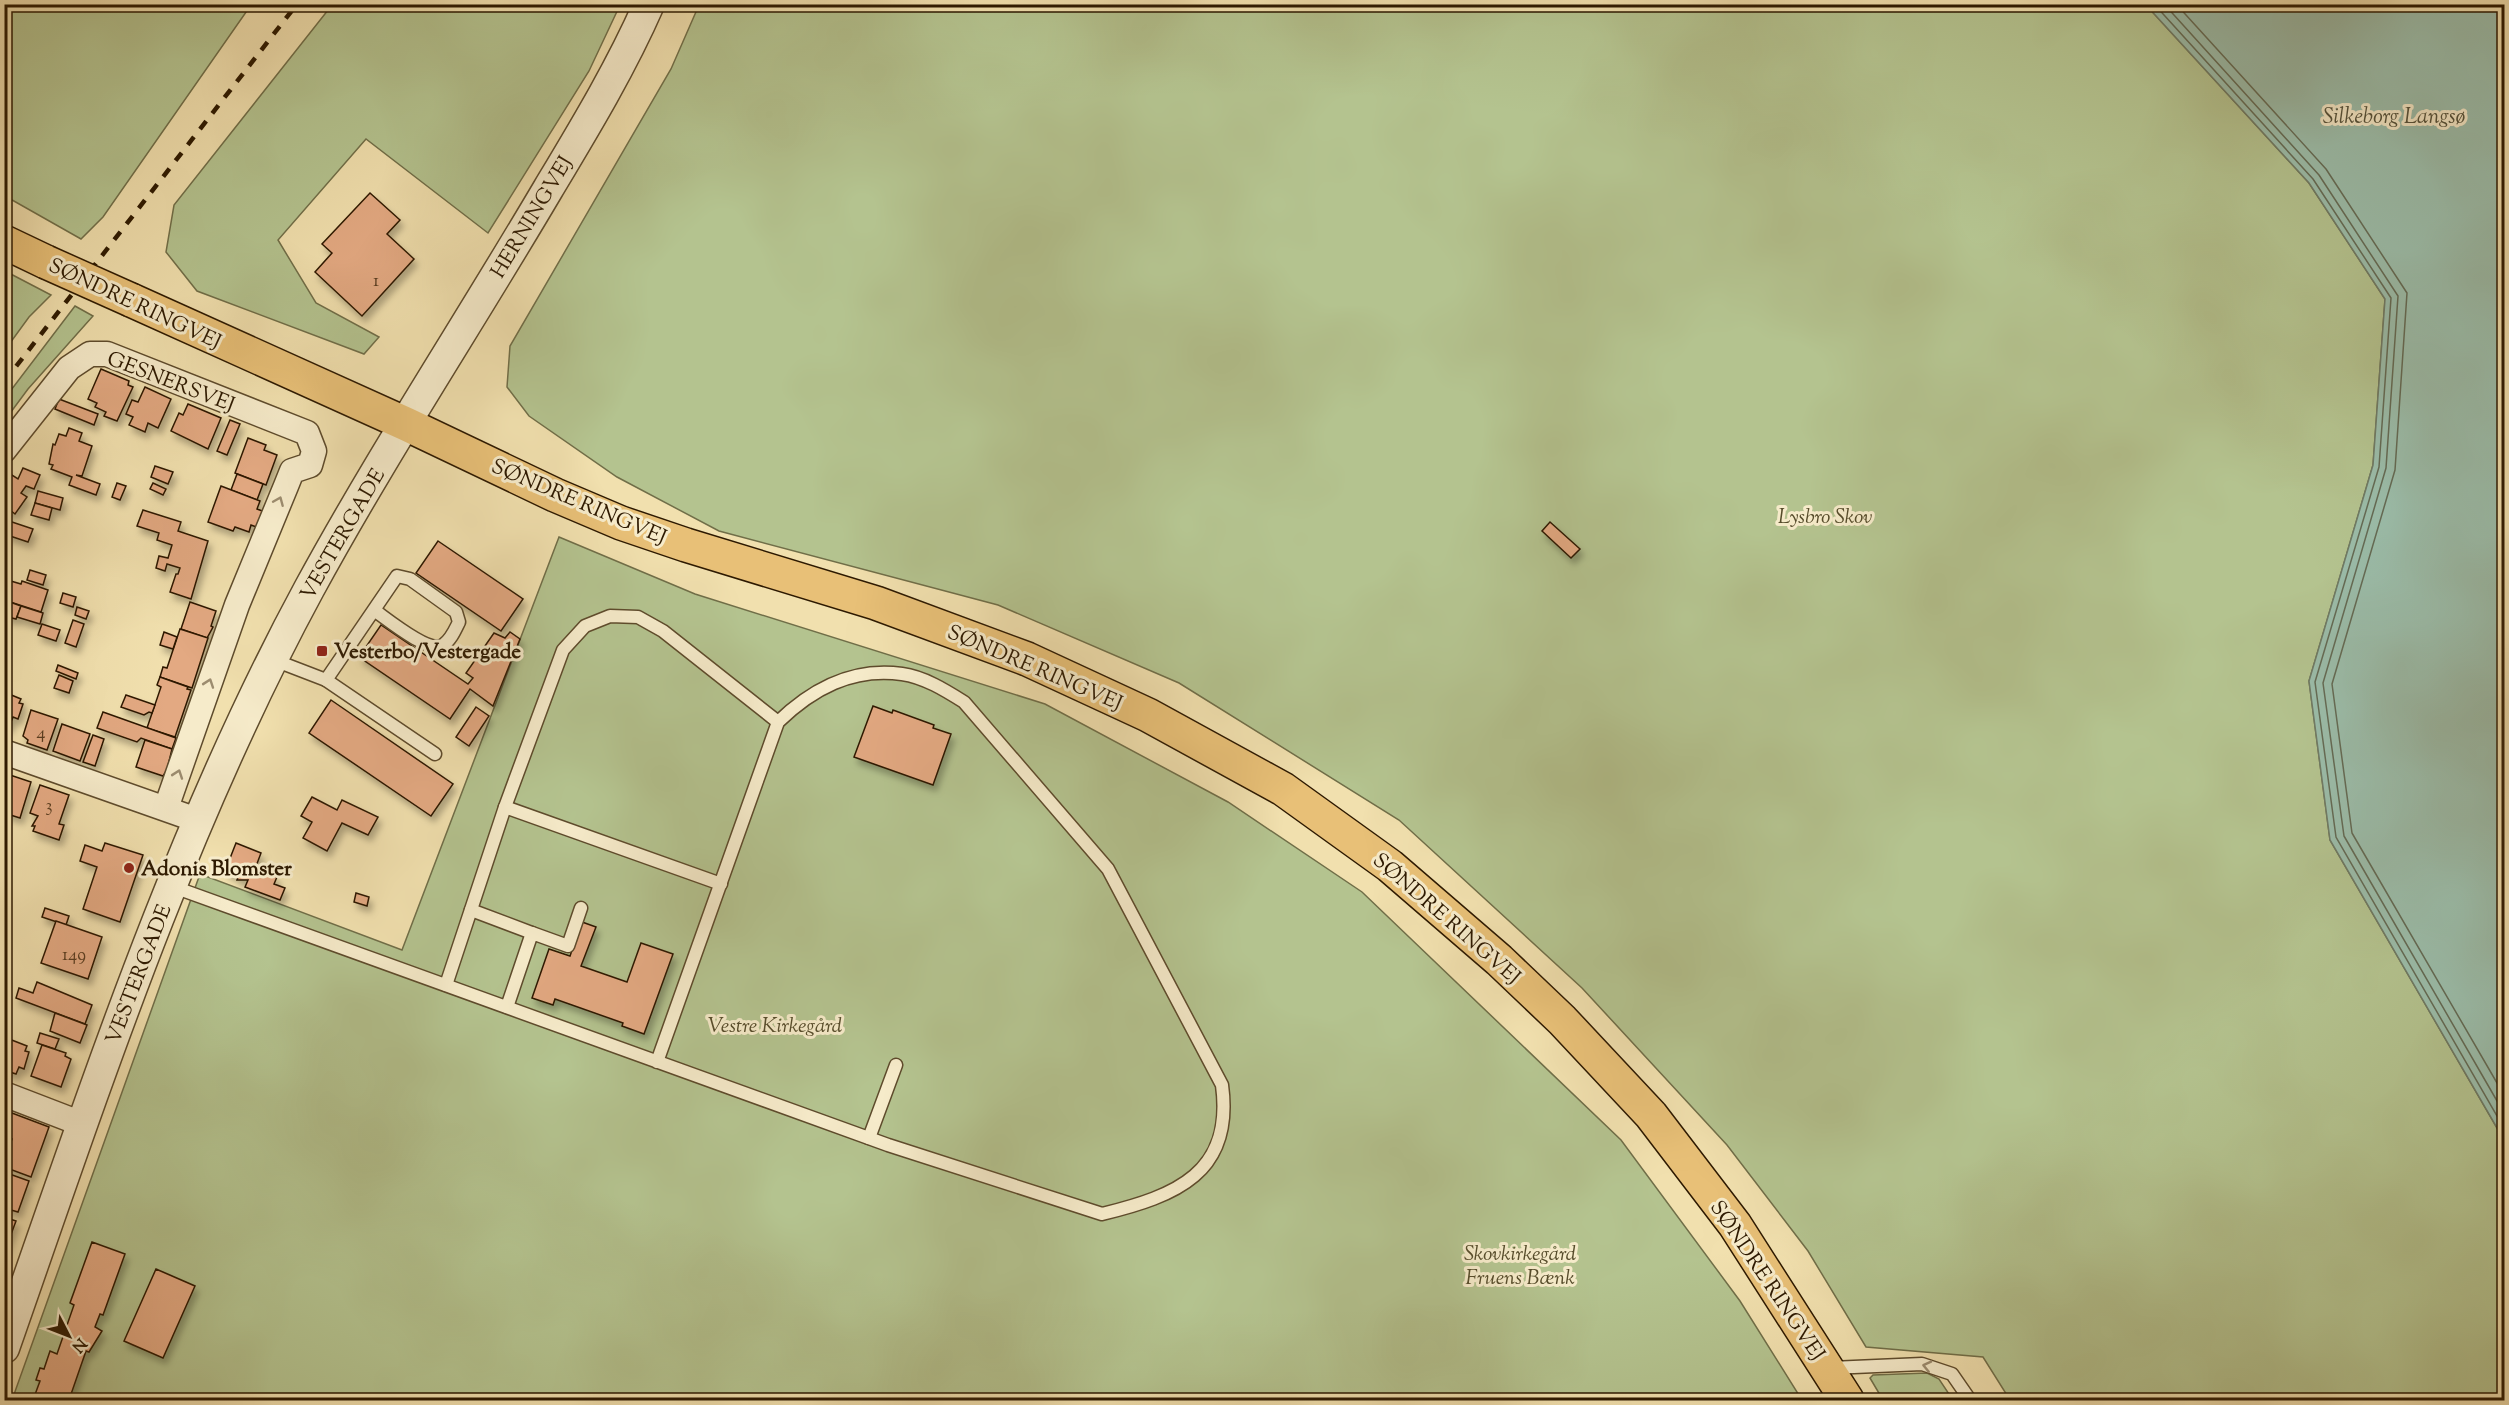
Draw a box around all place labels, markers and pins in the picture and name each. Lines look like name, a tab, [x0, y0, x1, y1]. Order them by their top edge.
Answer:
place label: Vesterbo/Vestergade	[334, 638, 521, 668]
marker: Vesterbo/Vestergade	[315, 644, 329, 658]
place label: Adonis Blomster	[141, 855, 292, 885]
marker: Adonis Blomster	[122, 861, 136, 875]

